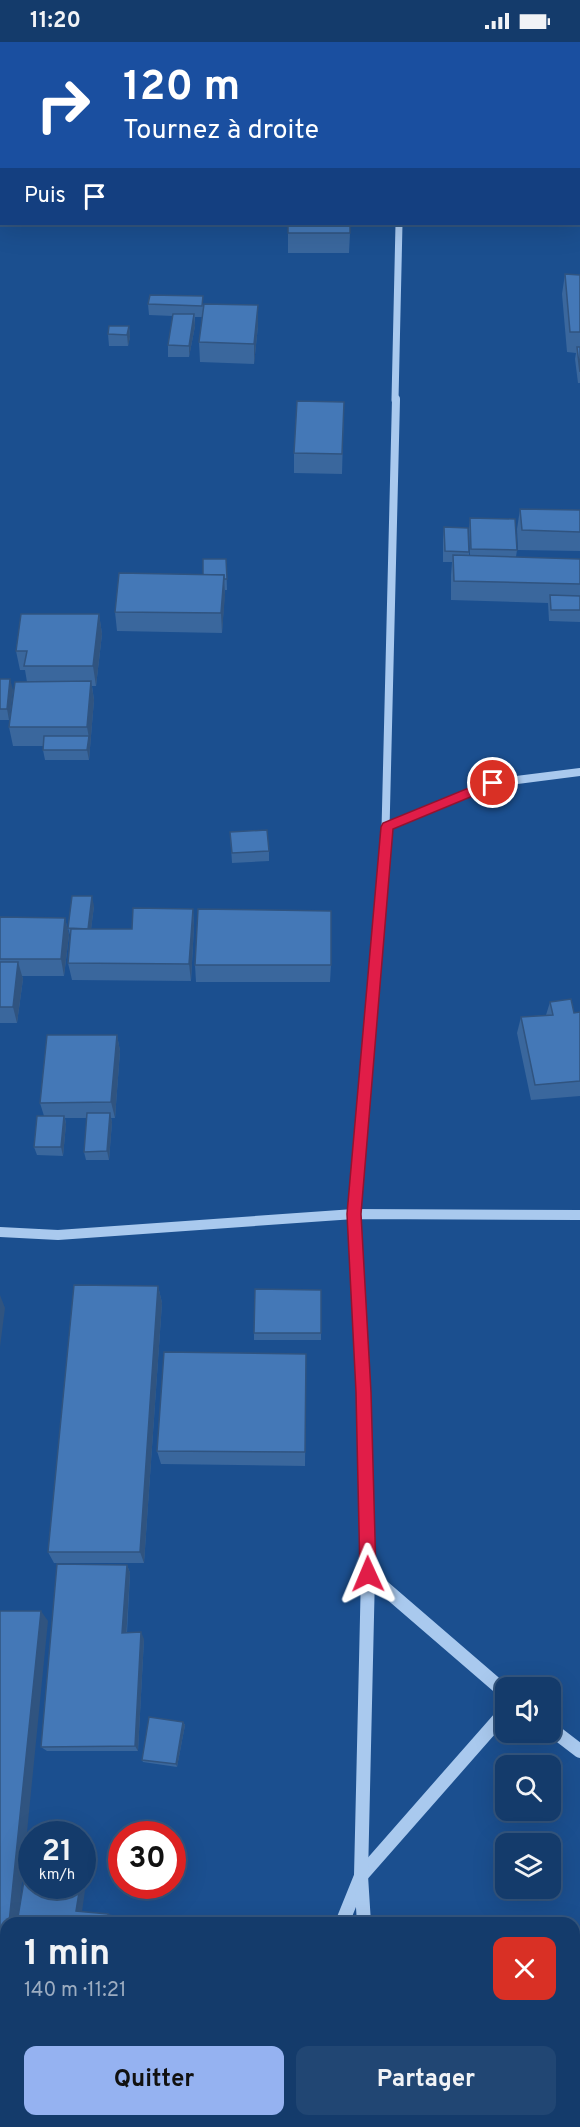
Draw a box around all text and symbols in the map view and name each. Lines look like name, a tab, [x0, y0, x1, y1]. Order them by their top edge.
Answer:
text: 11:20	[30, 8, 81, 35]
text: 120 m	[123, 62, 240, 115]
icon: right	[24, 66, 102, 144]
text: Tournez à droite	[123, 114, 319, 148]
icon: arrive	[78, 180, 111, 213]
text: Puis	[24, 183, 66, 210]
pin	[467, 757, 518, 808]
icon: arrive	[476, 766, 509, 799]
position arrow	[336, 1542, 400, 1606]
map controls	[495, 1677, 561, 1899]
button: sound	[495, 1677, 561, 1743]
button: search	[495, 1755, 561, 1821]
speed limit sign: 30	[108, 1821, 186, 1899]
button: layers	[495, 1833, 561, 1899]
text: 21	[42, 1834, 72, 1871]
text: km/h	[39, 1866, 75, 1885]
text: 1 min	[24, 1932, 110, 1978]
button: close	[493, 1937, 556, 2000]
text: 140 m · 11:21	[24, 1978, 126, 2004]
button: Quitter	[24, 2046, 284, 2115]
button: Partager	[296, 2046, 556, 2115]

